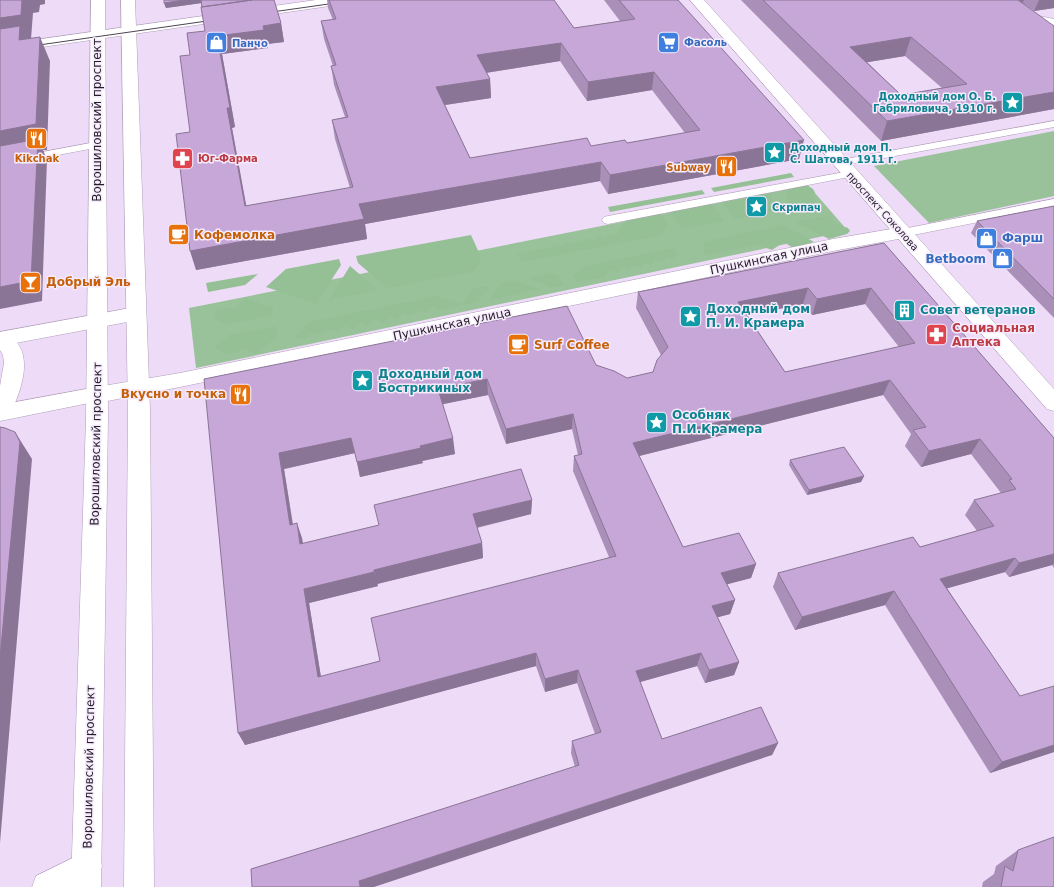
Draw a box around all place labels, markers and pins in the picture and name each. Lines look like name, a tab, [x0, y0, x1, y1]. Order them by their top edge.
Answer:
supermarket icon: Фасоль	[655, 29, 681, 55]
shop icon: Панчо	[203, 30, 229, 56]
place label: Фасоль	[684, 37, 727, 48]
place label: Панчо	[232, 38, 268, 49]
place icon: Доходный дом О. Б. Габриловича, 1910 г.	[999, 89, 1025, 115]
place label: Доходный дом О. Б. Габриловича, 1910 г.	[873, 91, 996, 114]
restaurant icon: Kikchak	[24, 125, 50, 151]
place icon: Доходный дом П. С. Шатова, 1911 г.	[761, 140, 787, 166]
place label: Доходный дом П. С. Шатова, 1911 г.	[790, 142, 897, 165]
pharmacy icon: Юг-Фарма	[170, 145, 196, 171]
place label: Kikchak	[15, 153, 59, 164]
place label: Юг-Фарма	[198, 153, 258, 164]
restaurant icon: Subway	[713, 154, 739, 180]
place label: Subway	[666, 162, 710, 173]
place icon: Скрипач	[744, 194, 770, 220]
place label: Скрипач	[772, 202, 821, 213]
cafe icon: Кофемолка	[166, 222, 192, 248]
shop icon: Фарш	[973, 225, 999, 251]
place label: Кофемолка	[194, 228, 275, 242]
place label: Фарш	[1002, 231, 1043, 245]
shop icon: Betboom	[989, 246, 1015, 272]
place label: Betboom	[925, 252, 986, 266]
bar icon: Добрый Эль	[18, 269, 44, 295]
place label: Добрый Эль	[46, 275, 131, 289]
building icon: Совет ветеранов	[892, 297, 918, 323]
place label: Доходный дом П. И. Крамера	[706, 302, 810, 330]
place icon: Доходный дом П. И. Крамера	[677, 303, 703, 329]
place label: Совет ветеранов	[920, 303, 1036, 317]
place label: Социальная Аптека	[952, 321, 1035, 349]
pharmacy icon: Социальная Аптека	[923, 322, 949, 348]
cafe icon: Surf Coffee	[505, 332, 531, 358]
place label: Surf Coffee	[534, 338, 610, 352]
place label: Доходный дом Бострикиных	[378, 367, 482, 395]
place icon: Доходный дом Бострикиных	[349, 368, 375, 394]
restaurant icon: Вкусно и точка	[228, 381, 254, 407]
place label: Вкусно и точка	[121, 387, 226, 401]
place label: Особняк П.И.Крамера	[672, 408, 762, 436]
place icon: Особняк П.И.Крамера	[643, 409, 669, 435]

